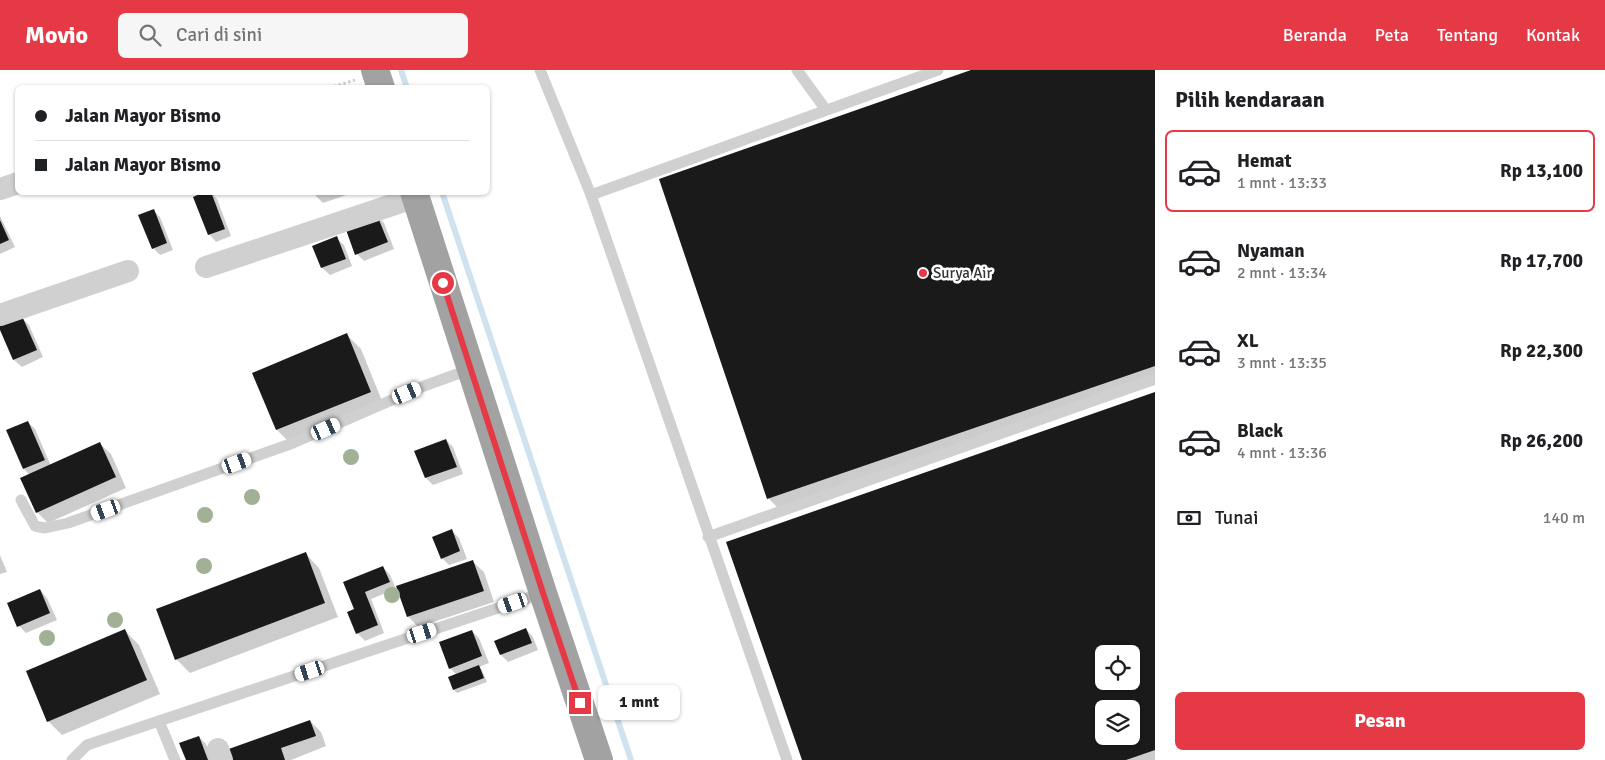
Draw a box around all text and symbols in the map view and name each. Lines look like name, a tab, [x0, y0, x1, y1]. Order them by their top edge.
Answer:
search box	[118, 13, 468, 58]
text: Movio	[25, 20, 88, 50]
icon: search	[136, 21, 164, 49]
text: Cari di sini	[176, 23, 262, 47]
text: Beranda	[1283, 24, 1347, 46]
text: Peta	[1375, 24, 1409, 46]
text: Tentang	[1437, 24, 1498, 46]
text: Kontak	[1526, 24, 1580, 46]
text: Pilih kendaraan	[1175, 86, 1325, 113]
text: Jalan Mayor Bismo	[65, 104, 221, 128]
icon: car	[1177, 149, 1222, 194]
text: Hemat	[1237, 149, 1292, 173]
text: Jalan Mayor Bismo	[65, 153, 221, 177]
text: Rp 13,100	[1500, 159, 1583, 183]
text: 1 mnt · 13:33	[1237, 173, 1327, 193]
icon: car	[1177, 239, 1222, 284]
text: Nyaman	[1237, 239, 1305, 263]
text: Rp 17,700	[1500, 249, 1583, 273]
text: 2 mnt · 13:34	[1237, 263, 1327, 283]
place label: Surya Air	[933, 264, 992, 282]
marker: Surya Air	[917, 267, 929, 279]
route start	[432, 272, 454, 294]
icon: car	[1177, 329, 1222, 374]
text: XL	[1237, 329, 1259, 353]
text: Rp 22,300	[1500, 339, 1583, 363]
text: 3 mnt · 13:35	[1237, 353, 1327, 373]
car	[390, 380, 423, 406]
car	[309, 416, 342, 442]
icon: car	[1177, 419, 1222, 464]
text: Black	[1237, 419, 1283, 443]
text: Rp 26,200	[1500, 429, 1583, 453]
text: 4 mnt · 13:36	[1237, 443, 1327, 463]
car	[220, 451, 253, 475]
car	[89, 498, 122, 522]
icon: cash	[1175, 504, 1203, 532]
text: Tunai	[1215, 506, 1258, 530]
text: 140 m	[1543, 508, 1585, 528]
car	[496, 591, 529, 615]
car	[405, 621, 438, 645]
map controls	[1095, 645, 1140, 745]
button: locate	[1095, 645, 1140, 690]
car	[293, 659, 326, 683]
callout: 1 mnt	[598, 686, 680, 720]
route end	[569, 692, 591, 714]
text: 1 mnt	[619, 692, 659, 712]
button: Pesan	[1175, 692, 1585, 750]
button: layers	[1095, 700, 1140, 745]

